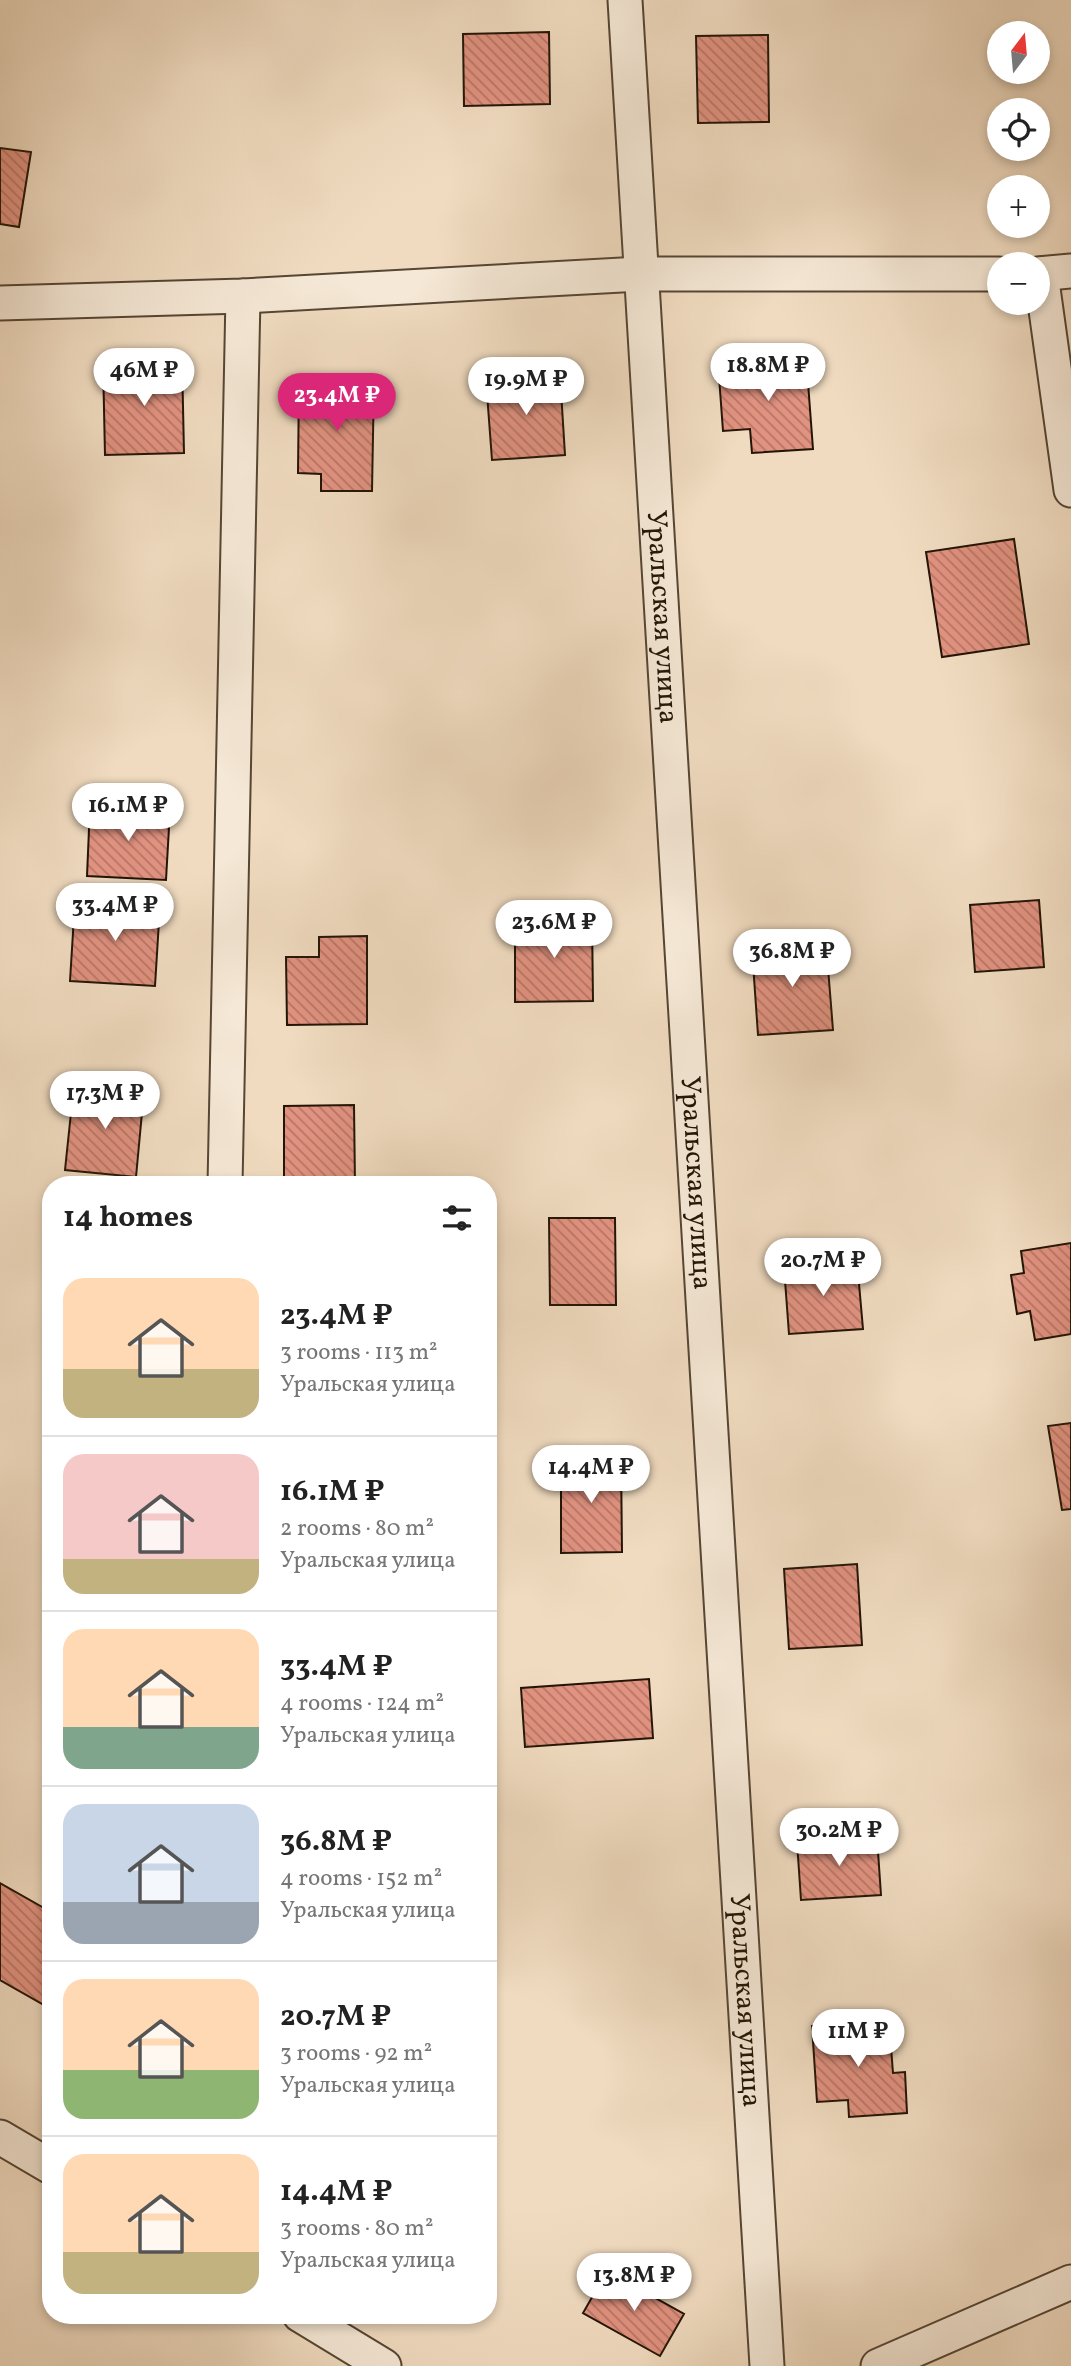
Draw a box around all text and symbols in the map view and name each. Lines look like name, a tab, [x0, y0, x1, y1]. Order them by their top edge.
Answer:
north arrow	[987, 21, 1050, 84]
map controls	[987, 21, 1050, 315]
button: locate	[987, 98, 1050, 161]
button: +	[987, 175, 1050, 238]
button: −	[987, 252, 1050, 315]
pin: 18.8M ₽	[703, 344, 833, 403]
pin: 46M ₽	[95, 348, 193, 408]
text: 18.8M ₽	[726, 350, 810, 382]
text: 46M ₽	[109, 355, 179, 387]
pin: 19.9M ₽	[461, 358, 591, 417]
text: 19.9M ₽	[484, 364, 568, 396]
pin: 23.4M ₽	[272, 374, 402, 433]
text: 23.4M ₽	[294, 380, 380, 412]
street label: Уральская улица	[636, 509, 688, 725]
pin: 16.1M ₽	[63, 784, 193, 843]
text: 16.1M ₽	[88, 790, 168, 822]
pin: 33.4M ₽	[50, 884, 180, 943]
text: 33.4M ₽	[72, 890, 158, 922]
pin: 23.6M ₽	[489, 900, 619, 960]
text: 23.6M ₽	[511, 907, 597, 939]
pin: 36.8M ₽	[727, 930, 857, 989]
text: 36.8M ₽	[749, 936, 835, 968]
pin: 17.3M ₽	[40, 1072, 170, 1131]
street label: Уральская улица	[670, 1075, 722, 1291]
text: 17.3M ₽	[66, 1078, 144, 1110]
text: 14 homes	[63, 1197, 193, 1239]
icon: filters	[438, 1199, 476, 1237]
pin: 20.7M ₽	[758, 1238, 888, 1298]
text: 20.7M ₽	[780, 1245, 866, 1277]
text: 23.4M ₽	[280, 1295, 393, 1337]
icon: home	[119, 1306, 203, 1390]
text: 3 rooms · 113 m²	[280, 1337, 438, 1369]
text: Уральская улица	[280, 1369, 456, 1401]
pin: 14.4M ₽	[526, 1446, 656, 1505]
text: 14.4M ₽	[548, 1452, 634, 1484]
text: 16.1M ₽	[280, 1471, 385, 1513]
icon: home	[119, 1482, 203, 1566]
text: 2 rooms · 80 m²	[280, 1513, 434, 1545]
text: Уральская улица	[280, 1545, 456, 1577]
text: 33.4M ₽	[280, 1646, 393, 1688]
icon: home	[119, 1657, 203, 1741]
text: 4 rooms · 124 m²	[280, 1688, 444, 1720]
text: Уральская улица	[280, 1720, 456, 1752]
pin: 30.2M ₽	[774, 1808, 904, 1868]
text: 30.2M ₽	[796, 1815, 882, 1847]
text: 36.8M ₽	[280, 1821, 392, 1863]
icon: home	[119, 1832, 203, 1916]
text: 4 rooms · 152 m²	[280, 1863, 442, 1895]
street label: Уральская улица	[719, 1892, 771, 2108]
text: Уральская улица	[280, 1895, 456, 1927]
text: 20.7M ₽	[280, 1996, 391, 2038]
icon: home	[119, 2007, 203, 2091]
pin: 11M ₽	[809, 2010, 907, 2069]
text: 11M ₽	[827, 2016, 889, 2048]
text: 3 rooms · 92 m²	[280, 2038, 432, 2070]
text: Уральская улица	[280, 2070, 456, 2102]
text: 14.4M ₽	[280, 2171, 393, 2213]
icon: home	[119, 2182, 203, 2266]
text: 3 rooms · 80 m²	[280, 2213, 433, 2245]
text: Уральская улица	[280, 2245, 456, 2277]
pin: 13.8M ₽	[569, 2254, 699, 2313]
text: 13.8M ₽	[593, 2260, 675, 2292]

